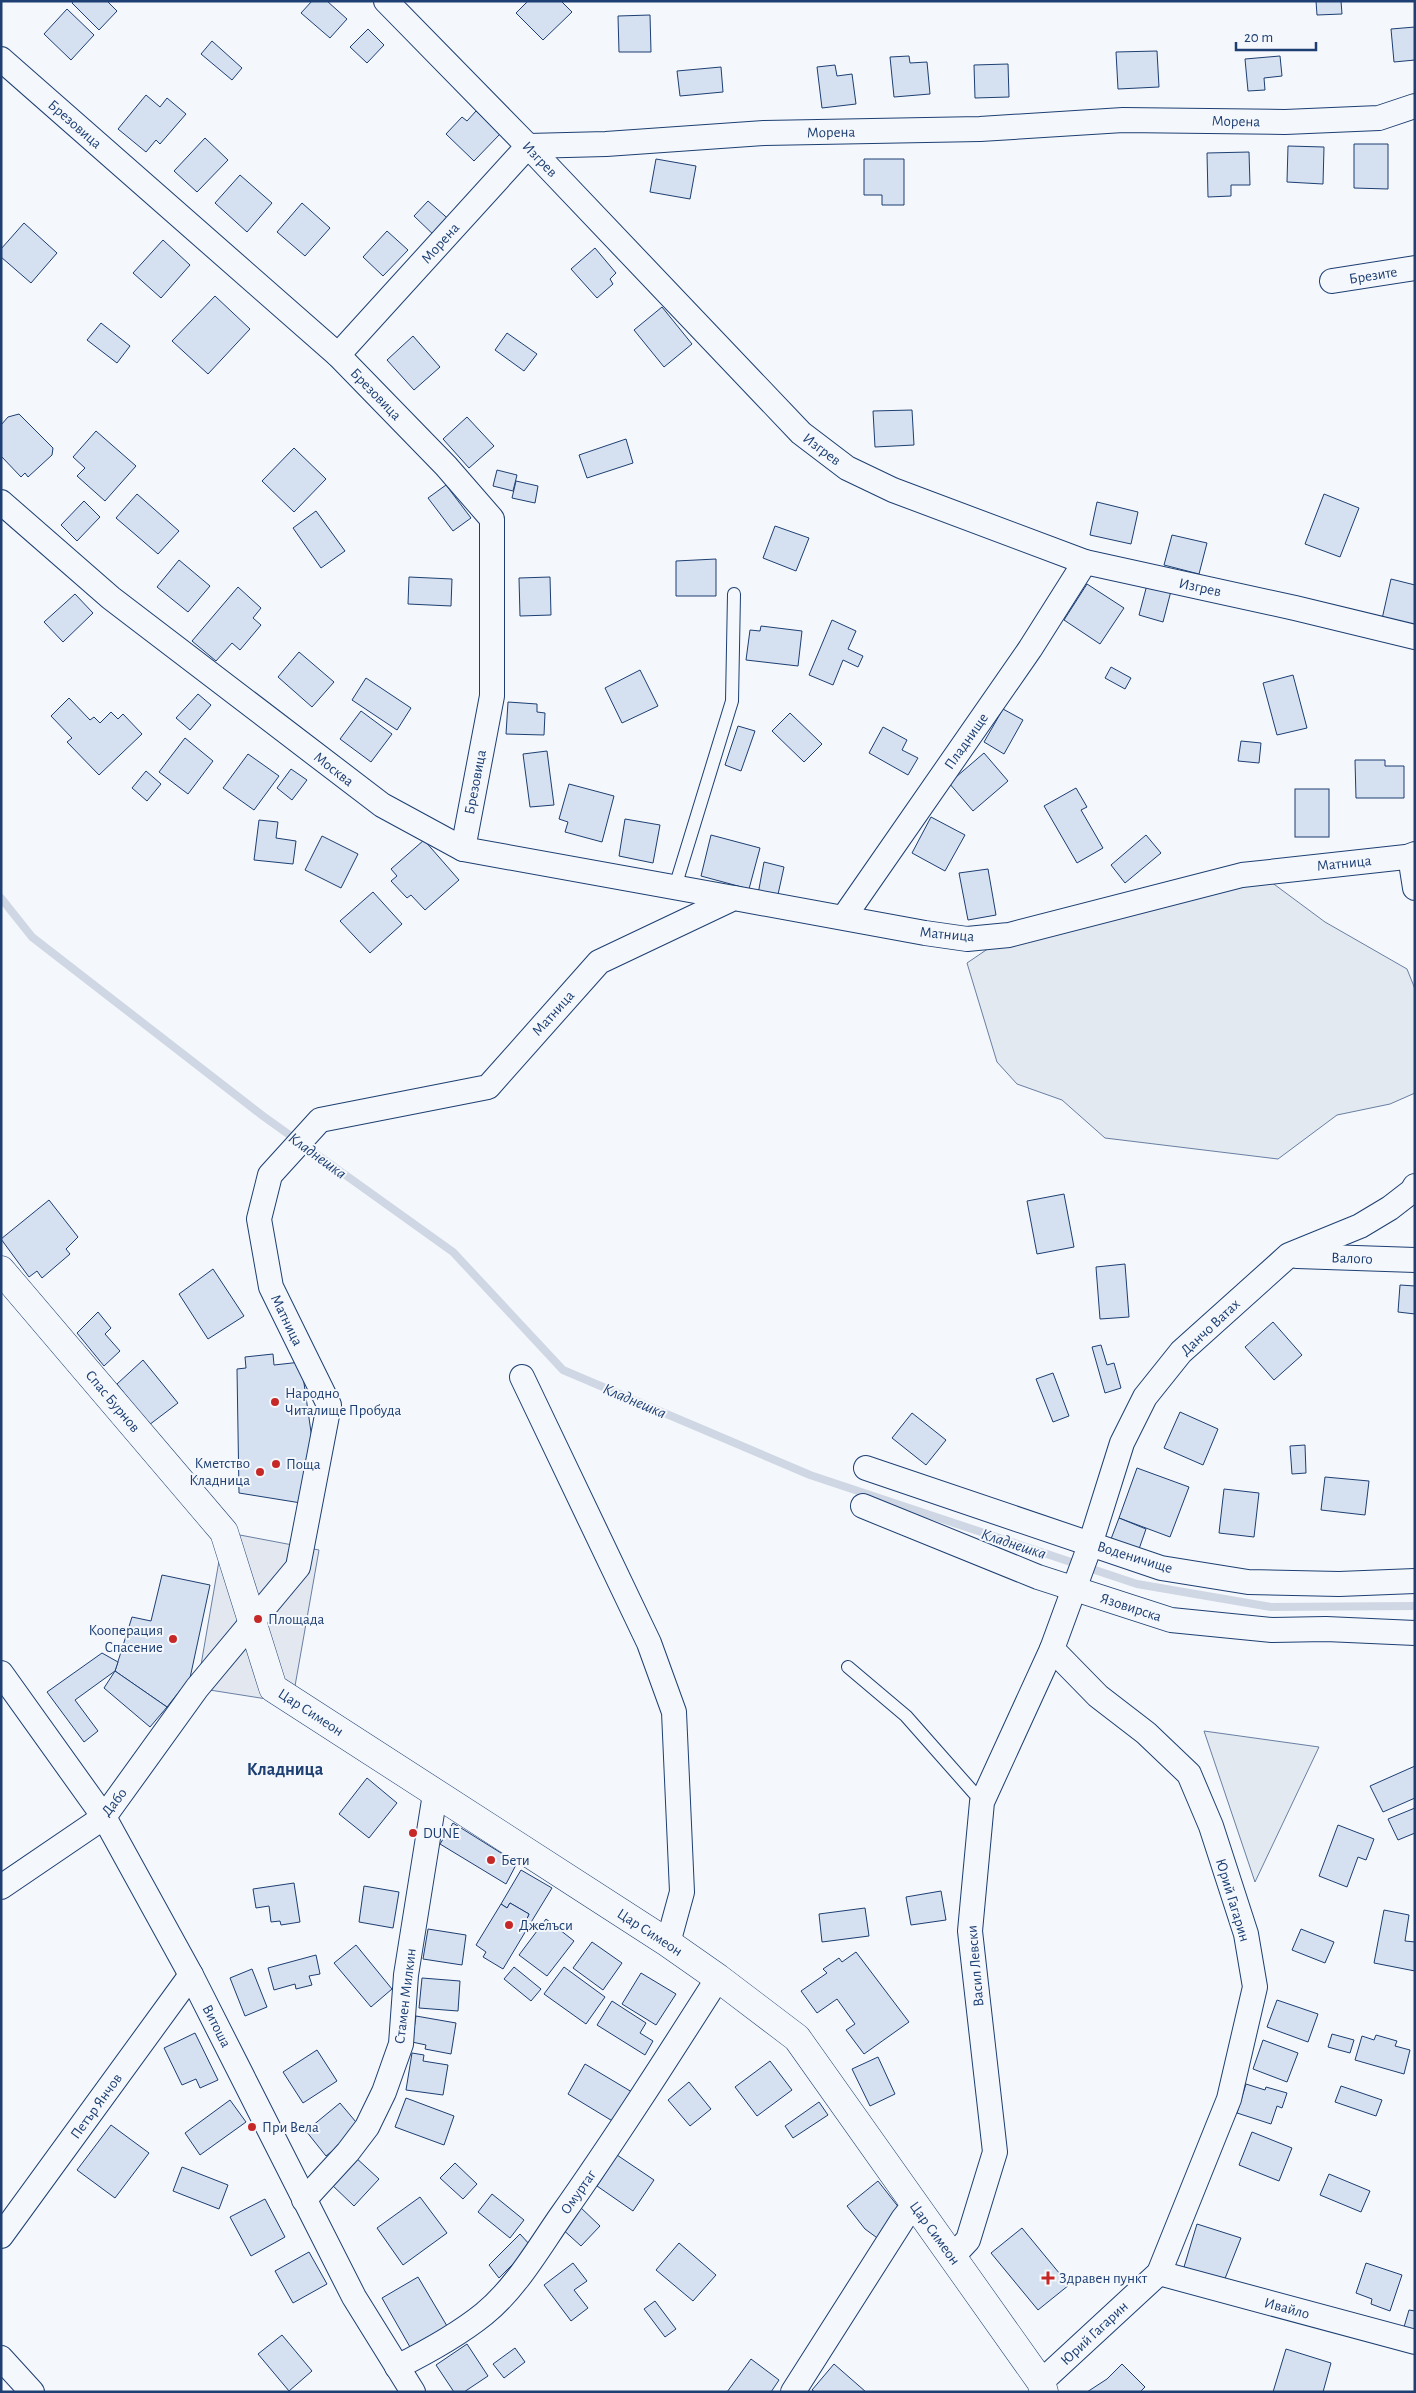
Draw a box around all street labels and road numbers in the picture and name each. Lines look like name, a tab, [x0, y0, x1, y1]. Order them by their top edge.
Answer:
street label: Брезовица	[45, 97, 105, 152]
street label: Морена	[1212, 114, 1261, 129]
street label: Морена	[807, 125, 856, 140]
street label: Изгрев	[519, 139, 560, 180]
street label: Морена	[419, 220, 462, 266]
street label: Брезите	[1348, 264, 1398, 287]
street label: Брезовица	[347, 365, 404, 423]
street label: Изгрев	[800, 430, 843, 468]
street label: Изгрев	[1177, 576, 1223, 599]
street label: Пладнище	[942, 710, 991, 772]
street label: Брезовица	[462, 748, 489, 816]
street label: Москва	[311, 749, 357, 790]
street label: Матница	[1316, 853, 1372, 874]
street label: Матница	[919, 925, 975, 944]
street label: Матница	[529, 988, 577, 1039]
street label: Валого	[1331, 1250, 1373, 1267]
street label: Матница	[268, 1292, 305, 1348]
street label: Данчо Ватах	[1178, 1296, 1243, 1358]
street label: Спас Бурнов	[82, 1367, 143, 1435]
street label: Воденичище	[1095, 1539, 1175, 1576]
street label: Язовирска	[1098, 1591, 1163, 1624]
street label: Цар Симеон	[275, 1686, 346, 1739]
street label: Дабо	[99, 1785, 130, 1819]
street label: Юрий Гагарин	[1213, 1857, 1252, 1944]
street label: Цар Симеон	[614, 1906, 685, 1959]
street label: Васил Левски	[964, 1925, 987, 2007]
street label: Стамен Милкин	[392, 1947, 419, 2045]
street label: Витоша	[199, 2002, 234, 2050]
street label: Петър Янчов	[68, 2071, 125, 2142]
street label: Омуртаг	[558, 2167, 599, 2217]
street label: Цар Симеон	[907, 2199, 963, 2268]
street label: Ивайло	[1263, 2295, 1311, 2322]
street label: Юрий Гагарин	[1058, 2299, 1131, 2368]

